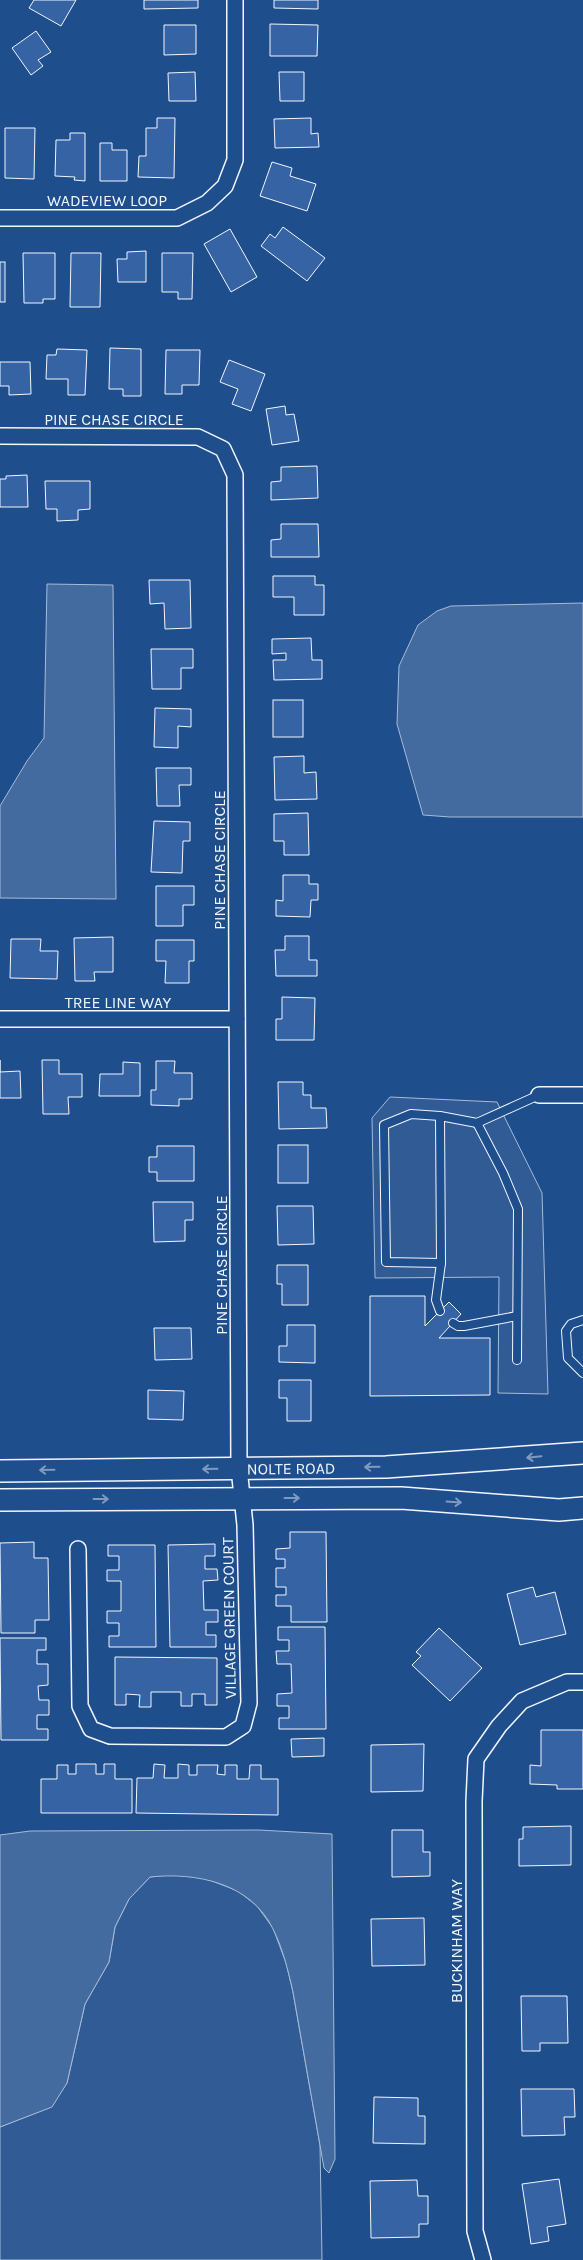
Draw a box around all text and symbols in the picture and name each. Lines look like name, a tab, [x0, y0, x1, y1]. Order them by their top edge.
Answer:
street label: WADEVIEW LOOP	[47, 191, 167, 210]
street label: PINE CHASE CIRCLE	[44, 410, 184, 429]
street label: PINE CHASE CIRCLE	[210, 790, 229, 930]
street label: TREE LINE WAY	[65, 993, 172, 1012]
street label: PINE CHASE CIRCLE	[212, 1195, 231, 1335]
one-way arrow	[527, 1452, 543, 1462]
street label: NOLTE ROAD	[247, 1458, 335, 1478]
one-way arrow	[365, 1462, 381, 1472]
one-way arrow	[202, 1464, 218, 1473]
one-way arrow	[40, 1466, 56, 1475]
one-way arrow	[283, 1493, 299, 1503]
one-way arrow	[92, 1494, 109, 1504]
one-way arrow	[446, 1497, 462, 1507]
street label: VILLAGE GREEN COURT	[218, 1537, 240, 1699]
street label: BUCKINHAM WAY	[447, 1879, 466, 2003]

